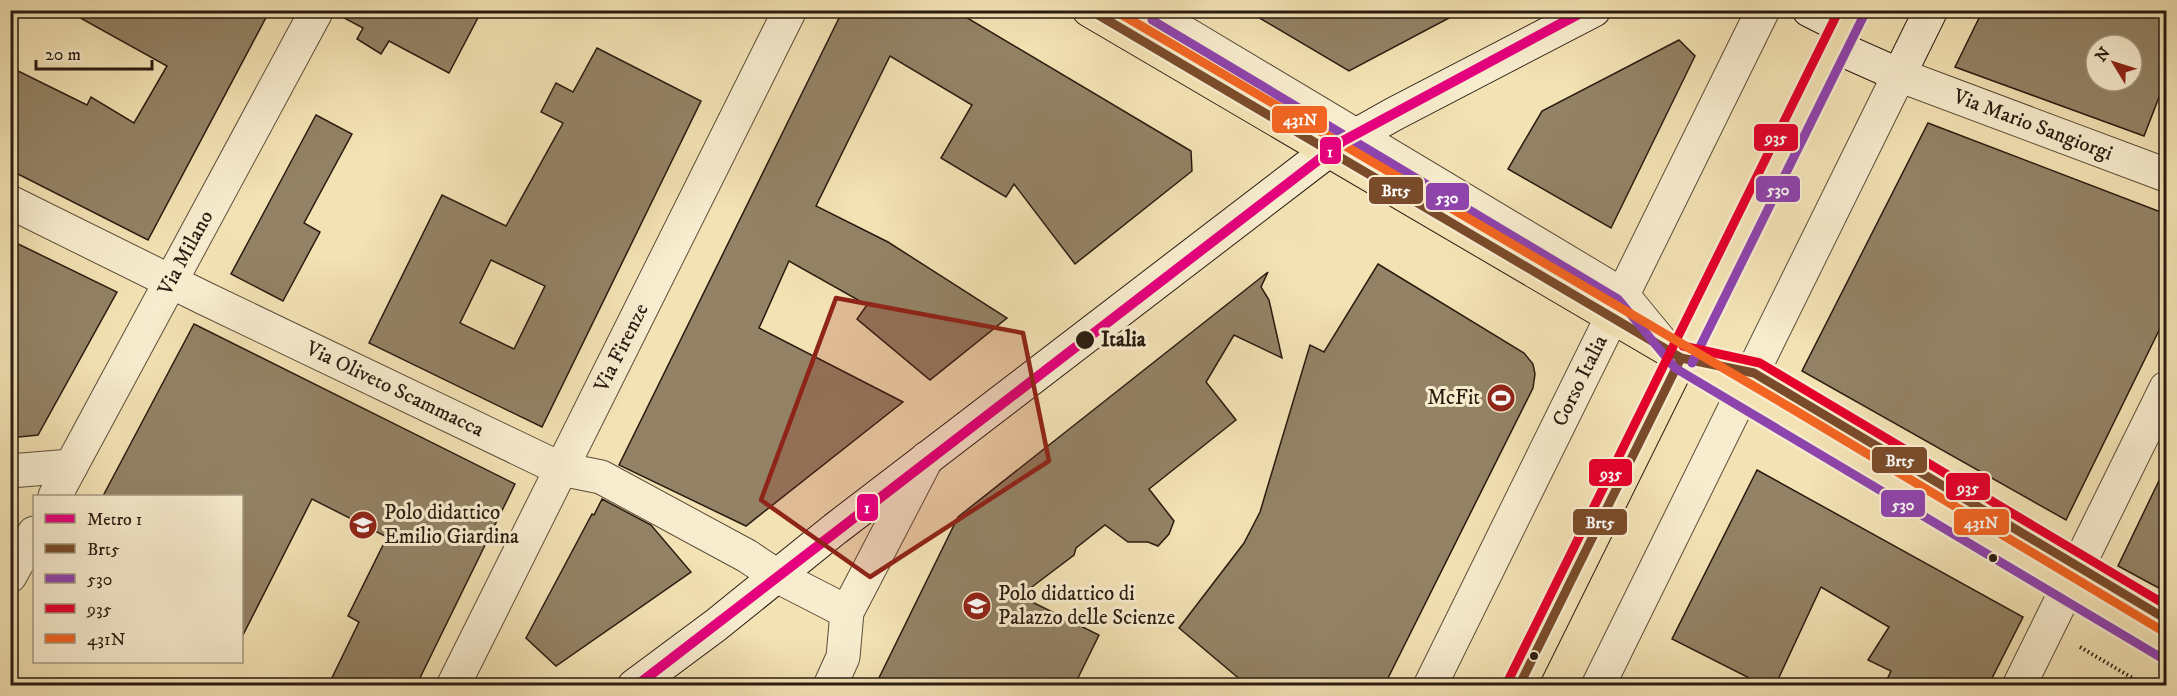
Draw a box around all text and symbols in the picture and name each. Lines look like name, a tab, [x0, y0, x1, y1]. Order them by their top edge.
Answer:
scale bar	[36, 33, 152, 71]
north arrow	[2084, 33, 2144, 93]
text: N	[2091, 43, 2115, 66]
text: 20 m	[45, 44, 81, 66]
street label: Via Mario Sangiorgi	[1948, 83, 2116, 167]
line badge: 431N	[1271, 105, 1328, 134]
text: 431N	[1282, 110, 1317, 130]
line badge: 935	[1753, 123, 1799, 152]
text: 935	[1764, 128, 1787, 148]
line badge: 1	[1319, 136, 1342, 165]
text: 1	[1327, 142, 1333, 162]
line badge: 530	[1755, 175, 1801, 203]
line badge: Brt5	[1368, 176, 1424, 205]
text: 530	[1766, 180, 1790, 200]
text: Brt5	[1381, 181, 1411, 201]
line badge: 530	[1425, 182, 1470, 211]
text: 530	[1435, 188, 1459, 208]
street label: Via Milano	[152, 206, 219, 301]
street label: Via Firenze	[588, 299, 655, 397]
place label: Italia	[1101, 327, 1147, 353]
marker: Italia	[1074, 329, 1096, 351]
street label: Corso Italia	[1547, 331, 1614, 431]
street label: Via Oliveto Scammacca	[301, 335, 488, 443]
sports icon: McFit	[1485, 382, 1517, 414]
place label: McFit	[1427, 385, 1480, 411]
line badge: Brt5	[1871, 446, 1928, 474]
text: Brt5	[1885, 451, 1915, 471]
line badge: 935	[1588, 458, 1633, 487]
text: 935	[1599, 464, 1622, 484]
line badge: 935	[1945, 472, 1991, 501]
text: 935	[1956, 478, 1979, 498]
line badge: 530	[1880, 489, 1926, 518]
line badge: 1	[856, 493, 879, 522]
legend	[33, 495, 243, 663]
text: 530	[1891, 495, 1915, 515]
text: 1	[864, 498, 870, 518]
place label: Polo didattico Emilio Giardina	[384, 500, 519, 550]
line badge: Brt5	[1572, 508, 1628, 536]
line badge: 431N	[1953, 508, 2010, 536]
text: Metro 1	[87, 509, 142, 531]
school or university icon: Polo didattico Emilio Giardina	[347, 509, 379, 541]
text: Brt5	[1585, 513, 1615, 533]
text: 431N	[1963, 513, 1998, 533]
text: Brt5	[87, 539, 120, 561]
unlabelled marker	[1987, 552, 1999, 564]
text: 530	[87, 569, 112, 591]
place label: Polo didattico di Palazzo delle Scienze	[998, 581, 1175, 631]
school or university icon: Polo didattico di Palazzo delle Scienze	[961, 590, 993, 622]
text: 935	[86, 599, 112, 621]
text: 431N	[87, 629, 126, 651]
unlabelled marker	[1528, 650, 1540, 662]

